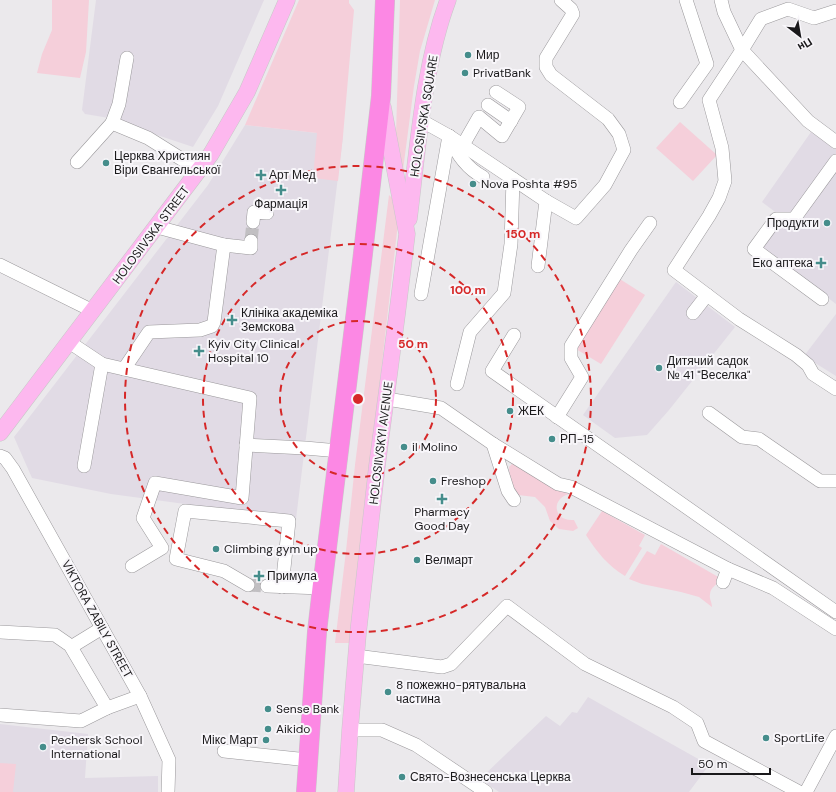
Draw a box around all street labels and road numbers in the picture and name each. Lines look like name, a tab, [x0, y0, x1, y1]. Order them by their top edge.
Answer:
street label: HOLOSIIVSKA SQUARE	[406, 54, 442, 178]
street label: HOLOSIIVSKA STREET	[109, 183, 193, 287]
street label: HOLOSIIVSKYI AVENUE	[366, 380, 397, 506]
street label: VIKTORA ZABILY STREET	[58, 557, 136, 681]

